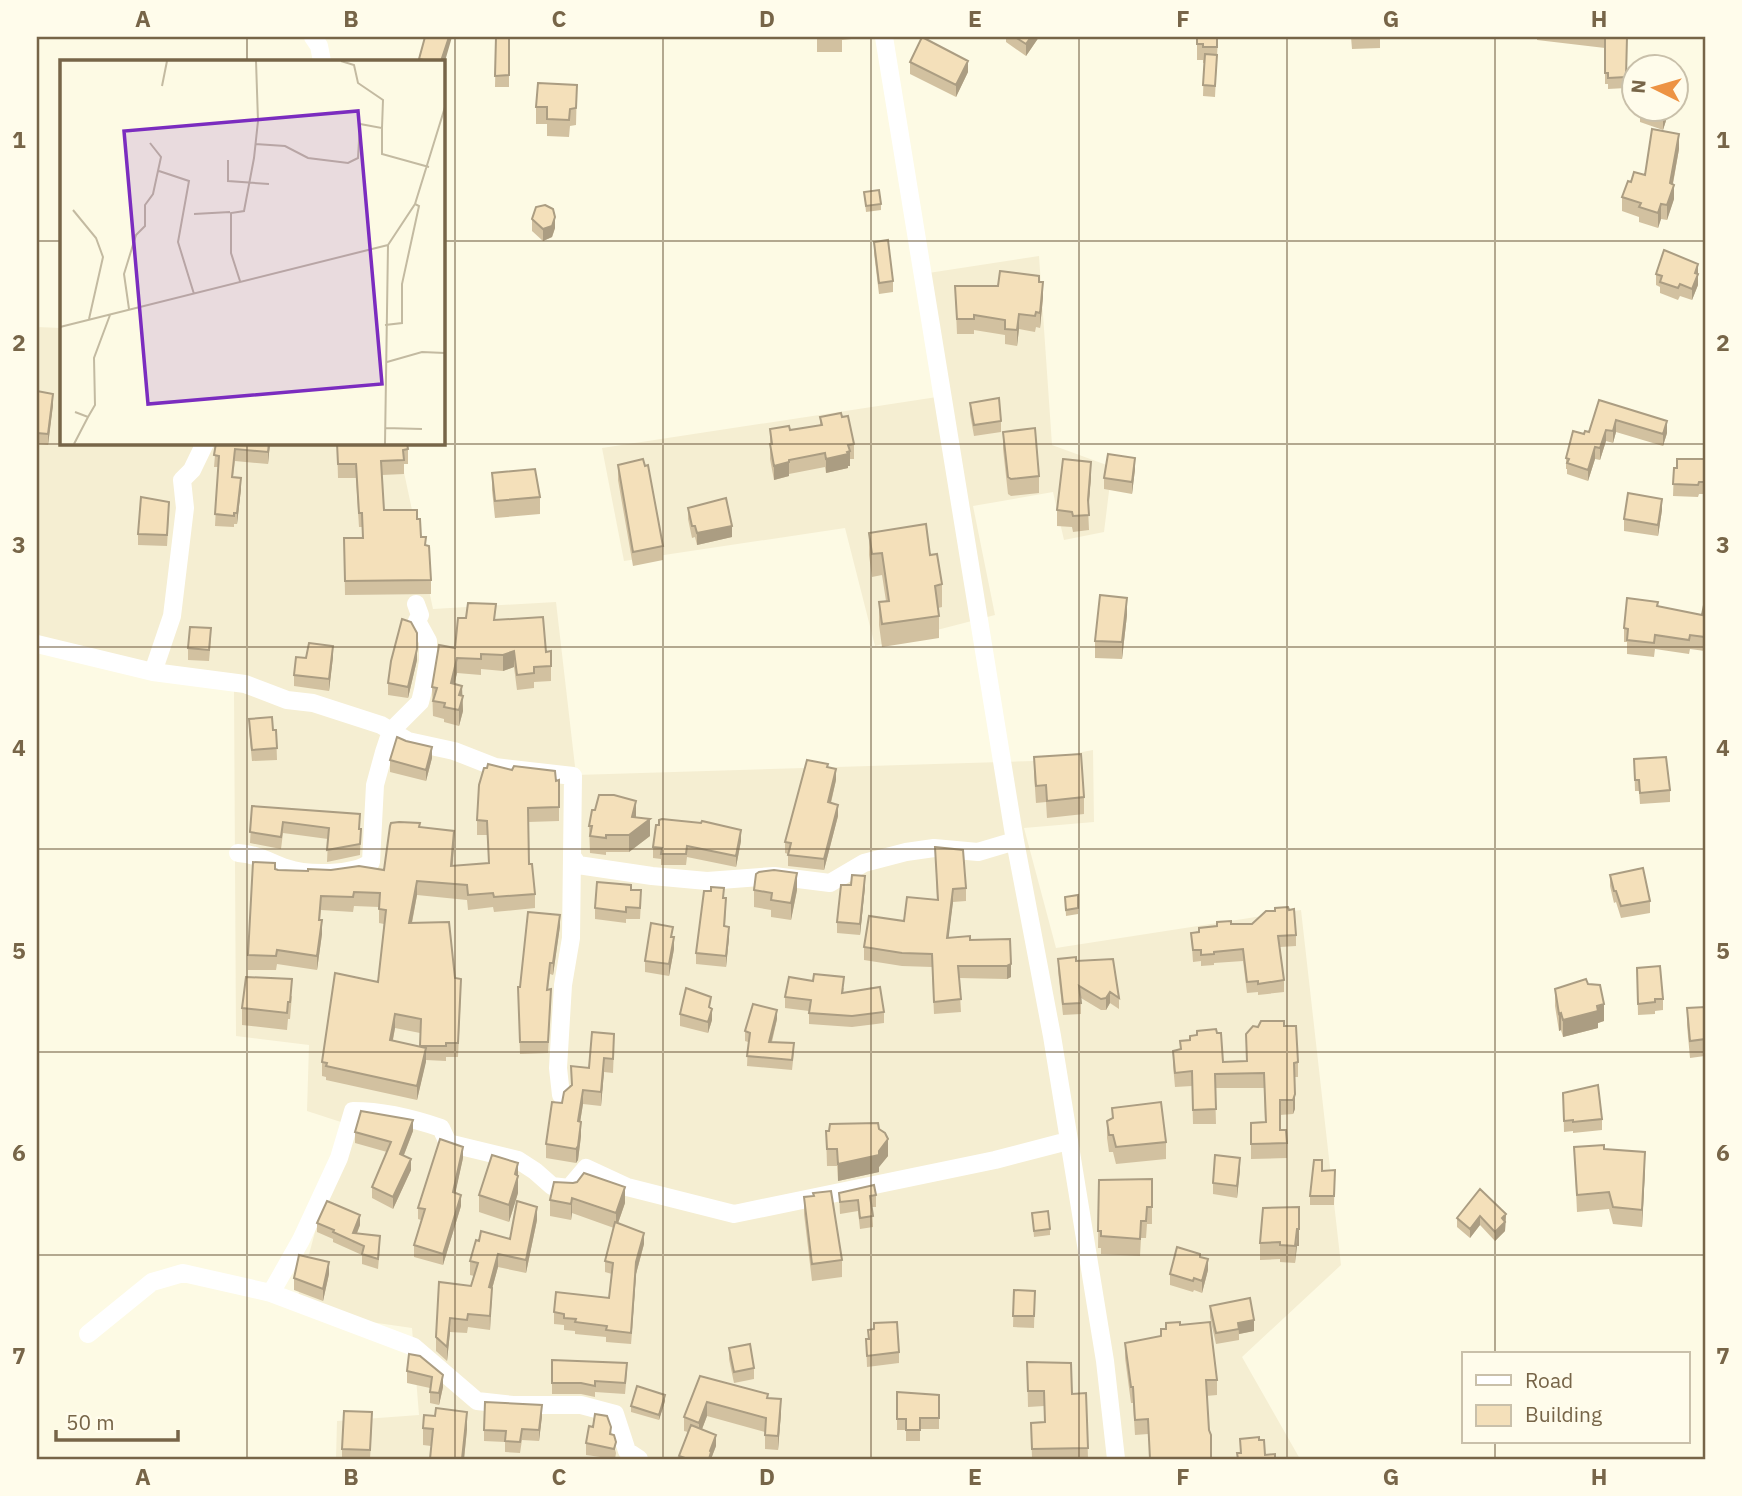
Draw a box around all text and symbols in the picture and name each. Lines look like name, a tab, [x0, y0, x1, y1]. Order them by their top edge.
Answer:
text: A	[135, 3, 151, 33]
text: B	[343, 3, 359, 33]
text: C	[552, 3, 567, 33]
text: D	[759, 3, 775, 33]
text: E	[968, 3, 982, 33]
text: F	[1176, 3, 1190, 33]
text: G	[1383, 3, 1399, 33]
text: H	[1591, 3, 1607, 33]
north arrow	[1620, 52, 1690, 122]
inset map	[60, 60, 444, 444]
text: N	[1626, 79, 1651, 94]
text: 1	[12, 124, 26, 154]
text: 1	[1716, 124, 1730, 154]
text: 2	[12, 327, 26, 357]
text: 2	[1716, 327, 1730, 357]
text: 3	[12, 529, 26, 559]
text: 3	[1716, 529, 1730, 559]
text: 4	[12, 732, 26, 762]
text: 4	[1716, 732, 1730, 762]
text: 5	[12, 935, 26, 965]
text: 5	[1716, 935, 1730, 965]
text: 6	[12, 1137, 26, 1167]
text: 6	[1716, 1137, 1730, 1167]
text: 7	[12, 1340, 26, 1370]
text: 7	[1716, 1340, 1730, 1370]
legend	[1462, 1352, 1690, 1444]
text: Road	[1525, 1366, 1573, 1394]
scale bar	[56, 1398, 178, 1442]
text: Building	[1525, 1400, 1602, 1428]
text: 50 m	[66, 1408, 115, 1436]
text: A	[135, 1461, 151, 1491]
text: B	[343, 1461, 359, 1491]
text: C	[552, 1461, 567, 1491]
text: D	[759, 1461, 775, 1491]
text: E	[968, 1461, 982, 1491]
text: F	[1176, 1461, 1190, 1491]
text: G	[1383, 1461, 1399, 1491]
text: H	[1591, 1461, 1607, 1491]

